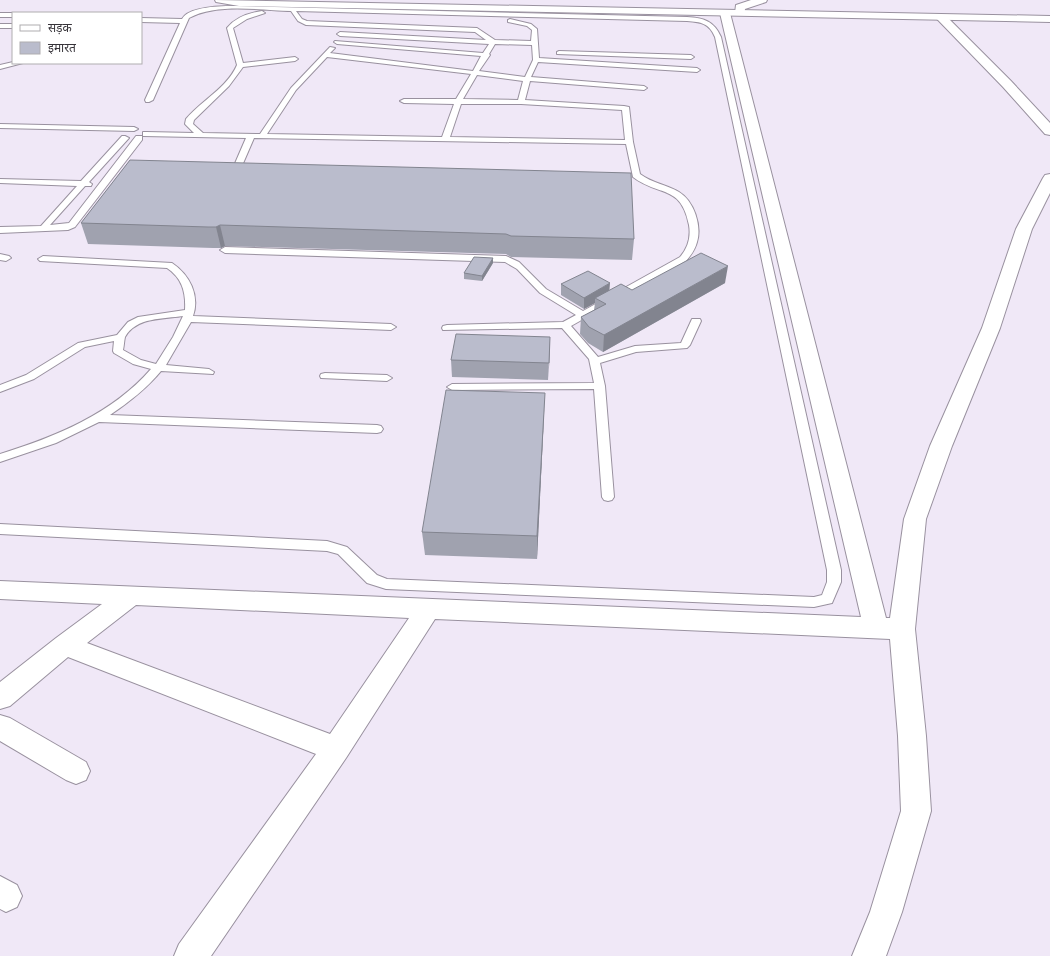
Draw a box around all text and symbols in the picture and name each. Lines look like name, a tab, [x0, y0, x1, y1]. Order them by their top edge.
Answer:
legend	[12, 12, 142, 64]
text: सड़क	[48, 21, 73, 35]
text: इमारत	[48, 41, 77, 55]

